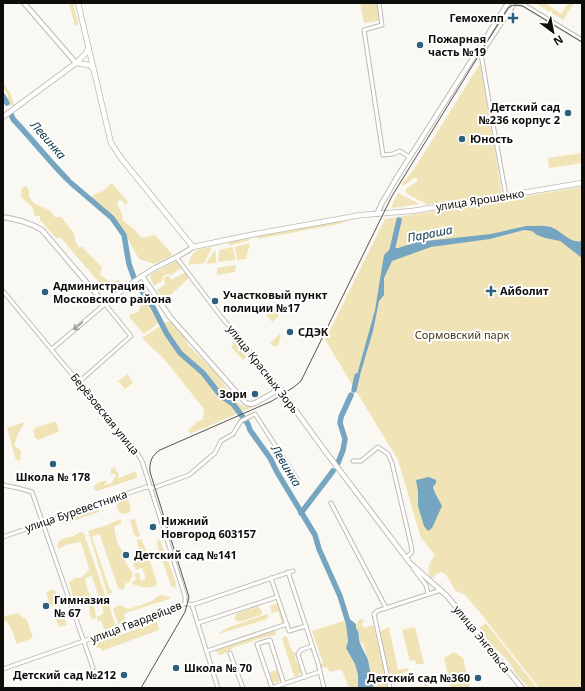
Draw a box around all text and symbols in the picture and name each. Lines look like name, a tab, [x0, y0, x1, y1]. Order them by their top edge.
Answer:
place label: Гемохелп	[449, 10, 504, 25]
marker: Гемохелп	[507, 12, 519, 24]
north arrow	[533, 12, 573, 52]
place label: Пожарная часть №19	[428, 31, 486, 59]
text: N	[551, 32, 566, 50]
marker: Пожарная часть №19	[415, 40, 425, 50]
place label: Детский сад №236 корпус 2	[479, 99, 560, 127]
marker: Детский сад №236 корпус 2	[563, 108, 573, 118]
water label: Левинка	[26, 116, 70, 163]
place label: Юность	[470, 131, 514, 146]
marker: Юность	[457, 134, 467, 144]
street label: улица Ярошенко	[435, 185, 525, 214]
water label: Параша	[406, 221, 454, 246]
place label: Администрация Московского района	[53, 278, 171, 306]
place label: Айболит	[500, 283, 549, 298]
marker: Айболит	[485, 285, 497, 297]
marker: Администрация Московского района	[40, 287, 50, 297]
place label: Участковый пункт полиции №17	[223, 287, 328, 315]
marker: Участковый пункт полиции №17	[210, 296, 220, 306]
one-way arrow	[73, 321, 83, 331]
street label: улица Красных Зорь	[224, 321, 303, 416]
place label: СДЭК	[298, 324, 329, 339]
marker: СДЭК	[285, 327, 295, 337]
park label: Сормовский парк	[415, 327, 509, 342]
street label: Берёзовская улица	[68, 370, 143, 458]
place label: Зори	[219, 386, 247, 401]
marker: Зори	[250, 389, 260, 399]
water label: Левинка	[267, 441, 306, 490]
marker: Школа № 178	[48, 459, 58, 469]
place label: Школа № 178	[16, 469, 90, 484]
street label: улица Буревестника	[23, 486, 129, 535]
place label: Нижний Новгород 603157	[161, 513, 256, 541]
marker: Нижний Новгород 603157	[148, 522, 158, 532]
place label: Детский сад №141	[134, 547, 237, 562]
marker: Детский сад №141	[121, 550, 131, 560]
place label: Гимназия № 67	[54, 592, 110, 620]
street label: улица Гвардейцев	[88, 597, 184, 646]
marker: Гимназия № 67	[41, 601, 51, 611]
street label: улица Энгельса	[451, 602, 514, 676]
place label: Школа № 70	[184, 660, 252, 675]
marker: Школа № 70	[171, 663, 181, 673]
place label: Детский сад №212	[13, 667, 116, 682]
marker: Детский сад №212	[119, 670, 129, 680]
place label: Детский сад №360	[367, 670, 470, 685]
marker: Детский сад №360	[473, 673, 483, 683]

